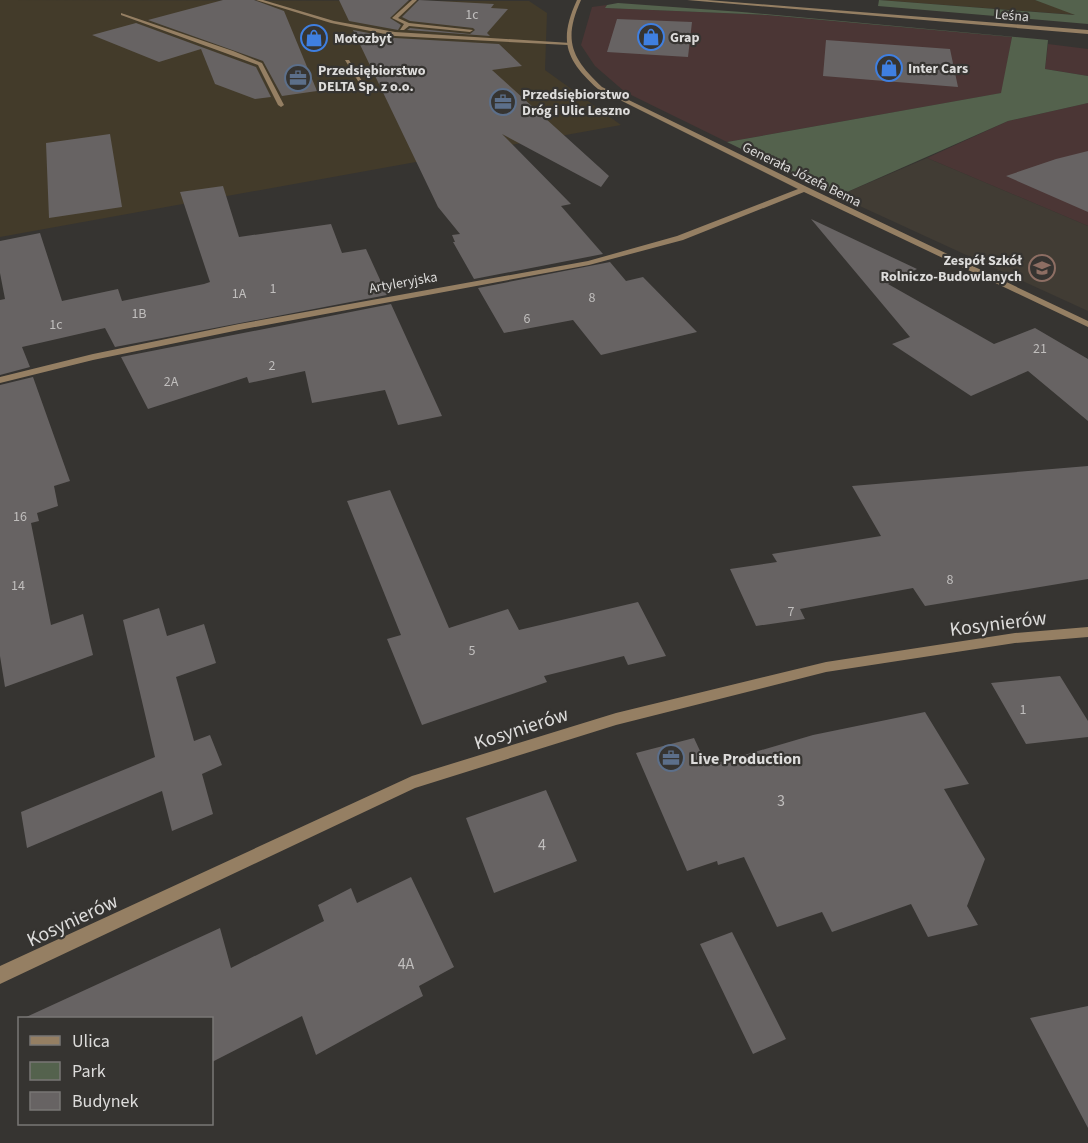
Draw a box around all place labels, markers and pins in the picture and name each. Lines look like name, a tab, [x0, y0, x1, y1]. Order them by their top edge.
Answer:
shop icon: Grap	[636, 22, 666, 52]
shop icon: Motozbyt	[299, 23, 329, 53]
place label: Grap	[670, 28, 700, 48]
place label: Motozbyt	[334, 29, 392, 49]
shop icon: Inter Cars	[874, 53, 904, 83]
place label: Inter Cars	[908, 59, 968, 79]
place label: Przedsiębiorstwo DELTA Sp. z o.o.	[318, 61, 426, 97]
office icon: Przedsiębiorstwo DELTA Sp. z o.o.	[283, 63, 313, 93]
place label: Przedsiębiorstwo Dróg i Ulic Leszno	[522, 85, 631, 121]
office icon: Przedsiębiorstwo Dróg i Ulic Leszno	[488, 87, 518, 117]
place label: Zespół Szkół Rolniczo-Budowlanych	[881, 251, 1023, 287]
school or university icon: Zespół Szkół Rolniczo-Budowlanych	[1027, 253, 1057, 283]
office icon: Live Production	[656, 743, 686, 773]
place label: Live Production	[690, 748, 801, 770]

